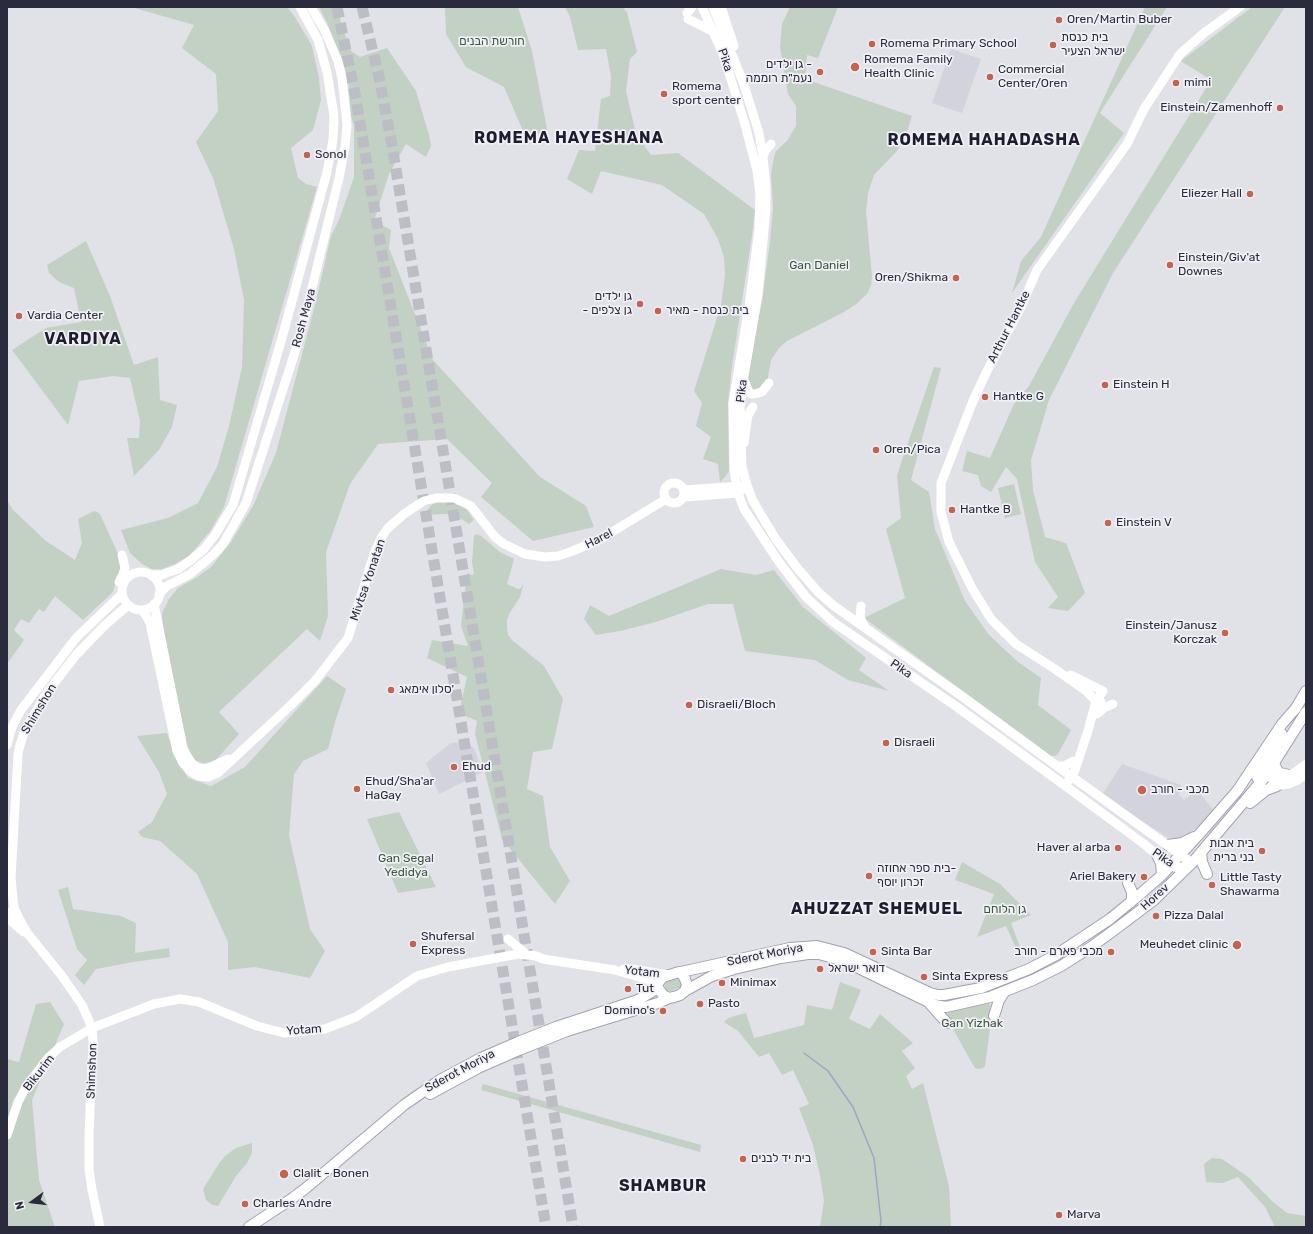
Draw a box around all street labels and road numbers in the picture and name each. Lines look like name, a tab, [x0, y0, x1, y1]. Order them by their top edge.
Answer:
street label: Pika	[714, 47, 736, 73]
street label: Rosh Maya	[289, 287, 319, 349]
street label: Arthur Hantke	[985, 289, 1033, 365]
street label: Pika	[733, 379, 751, 403]
street label: Harel	[583, 526, 615, 552]
street label: Mivtsa Yonatan	[347, 537, 389, 623]
street label: Pika	[887, 657, 915, 681]
street label: Shimshon	[18, 681, 60, 737]
street label: Pika	[1149, 846, 1177, 870]
street label: Horev	[1138, 881, 1172, 913]
street label: Sderot Moriya	[726, 941, 804, 969]
street label: Yotam	[624, 963, 660, 981]
street label: Yotam	[286, 1022, 322, 1038]
street label: Shimshon	[84, 1043, 100, 1099]
street label: Sderot Moriya	[423, 1047, 497, 1095]
street label: Bikurim	[20, 1052, 58, 1094]

